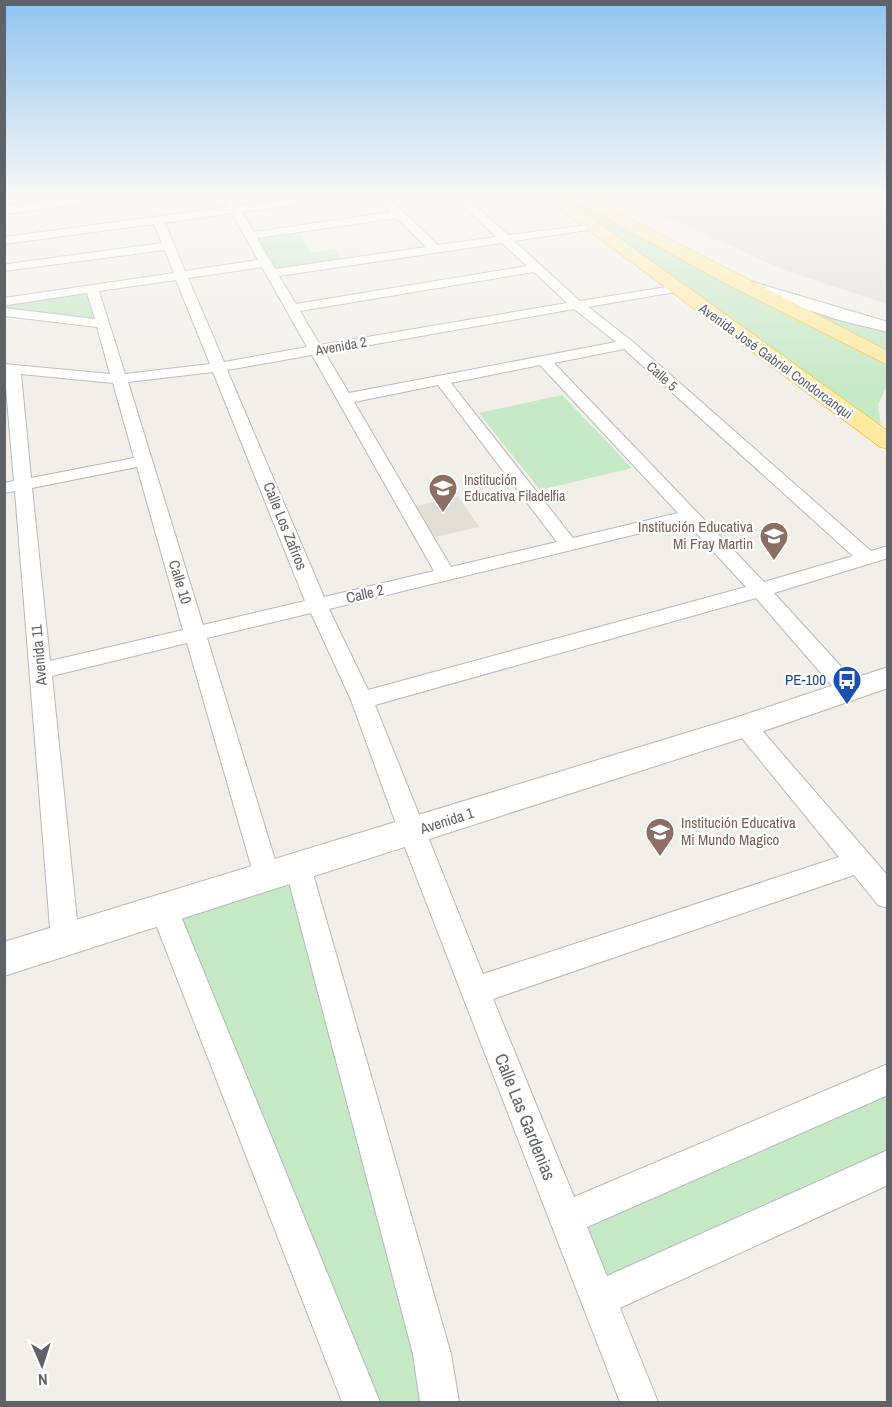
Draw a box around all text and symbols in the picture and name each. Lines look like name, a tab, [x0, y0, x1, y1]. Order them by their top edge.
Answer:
street label: Avenida José Gabriel Condorcanqui	[695, 299, 856, 423]
street label: Avenida 2	[313, 333, 368, 360]
street label: Calle 5	[643, 357, 681, 395]
place label: Institución Educativa Filadelfia	[464, 471, 566, 505]
school or university icon: Institución Educativa Filadelfia	[427, 472, 459, 514]
street label: Calle Los Zafiros	[258, 479, 313, 573]
place label: Institución Educativa Mi Fray Martin	[638, 516, 753, 554]
school or university icon: Institución Educativa Mi Fray Martin	[758, 520, 790, 562]
street label: Calle 10	[164, 557, 197, 607]
street label: Calle 2	[344, 579, 386, 608]
street label: Avenida 11	[25, 624, 52, 687]
bus stop icon: PE-100	[831, 664, 863, 706]
place label: PE-100	[785, 669, 826, 690]
street label: Avenida 1	[416, 802, 476, 839]
place label: Institución Educativa Mi Mundo Magico	[681, 812, 796, 850]
school or university icon: Institución Educativa Mi Mundo Magico	[644, 816, 676, 858]
street label: Calle Las Gardenias	[489, 1050, 562, 1184]
north arrow	[12, 1335, 72, 1395]
text: N	[37, 1369, 48, 1391]

